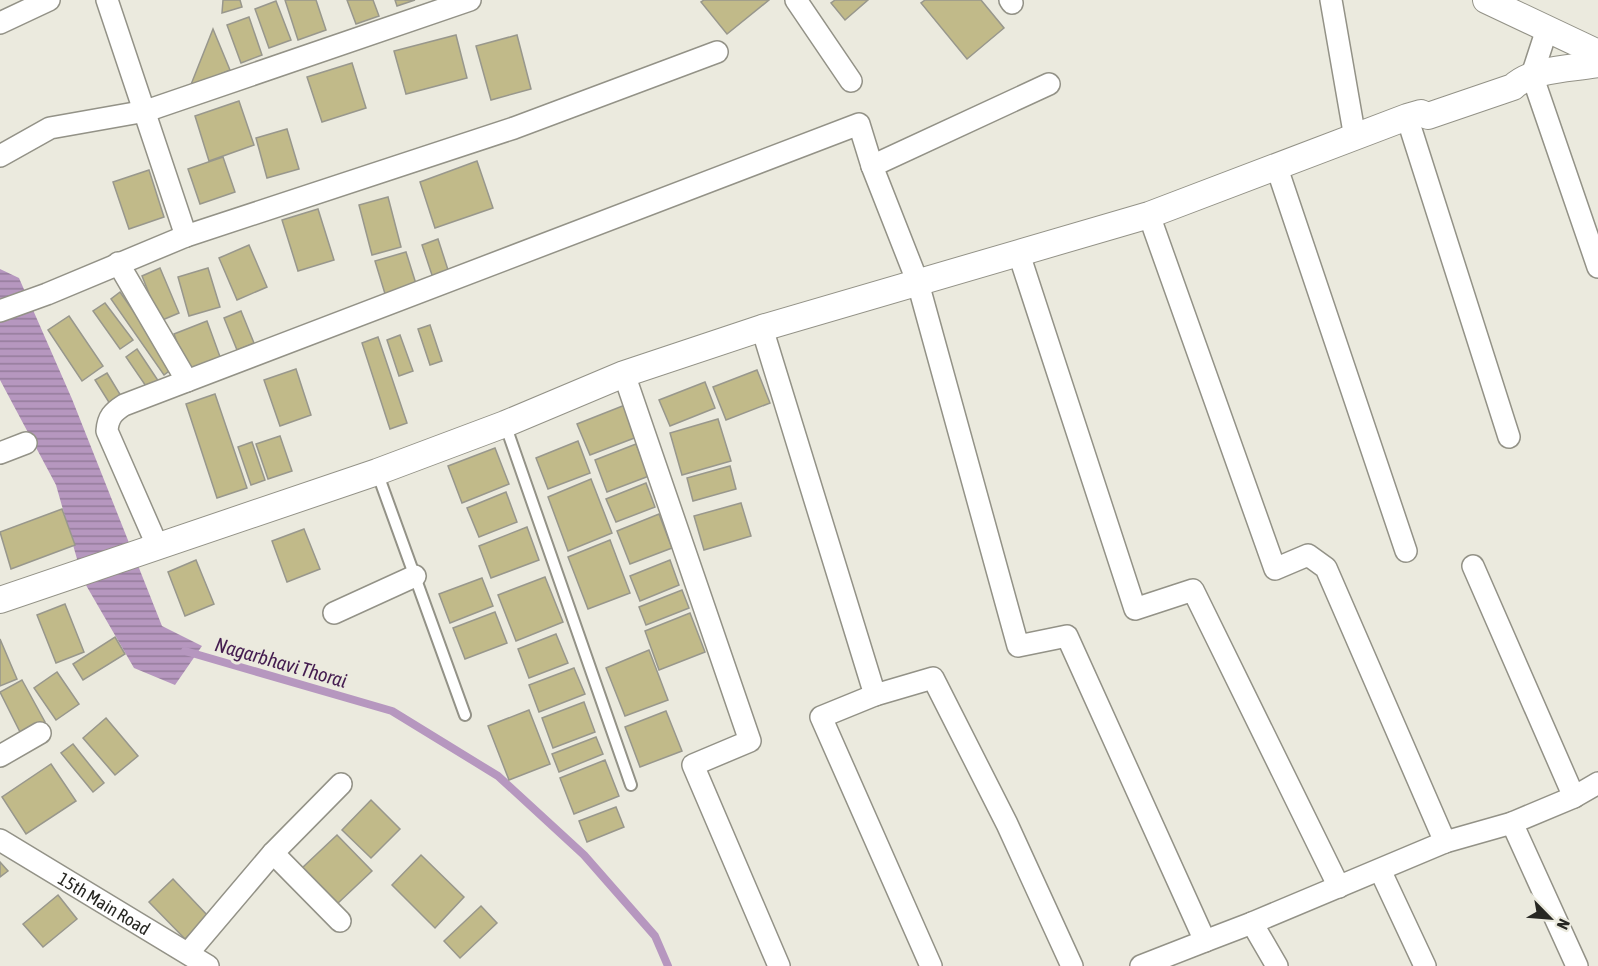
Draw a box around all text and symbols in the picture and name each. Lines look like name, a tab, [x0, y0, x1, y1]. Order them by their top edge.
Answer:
water label: Nagarbhavi Thorai	[212, 632, 350, 692]
street label: 15th Main Road	[55, 867, 154, 939]
north arrow	[1520, 888, 1580, 948]
text: N	[1553, 916, 1574, 932]

